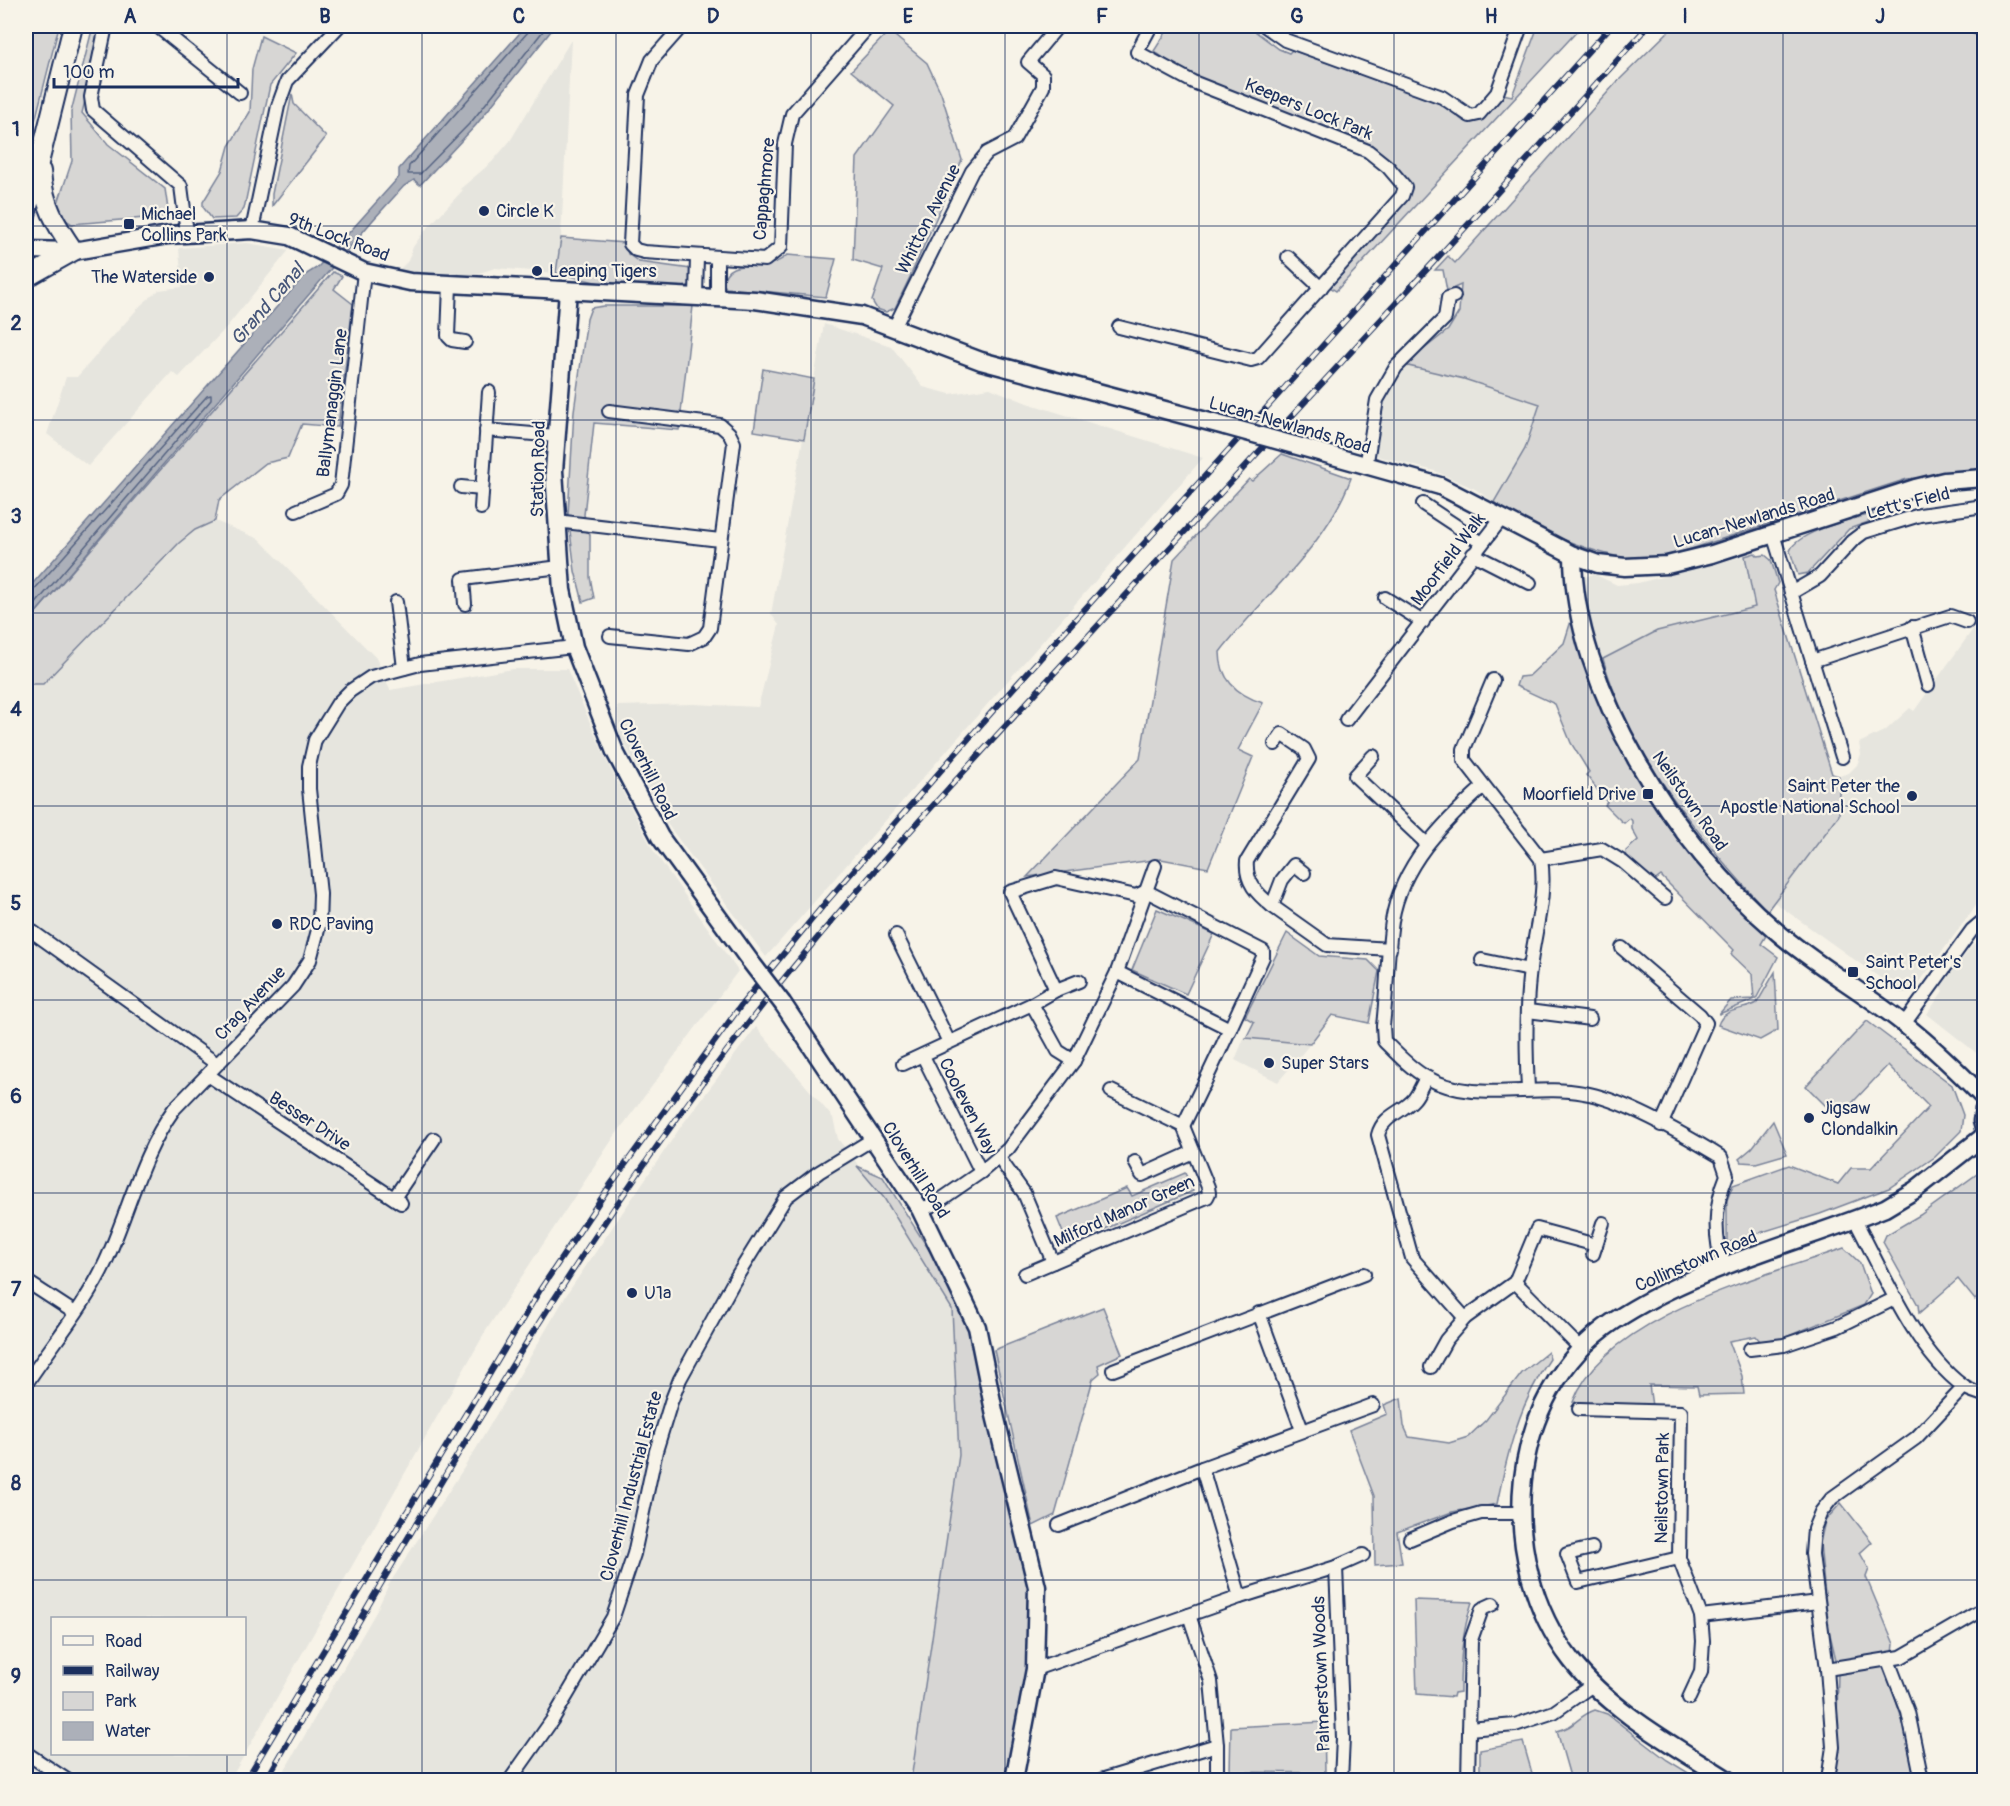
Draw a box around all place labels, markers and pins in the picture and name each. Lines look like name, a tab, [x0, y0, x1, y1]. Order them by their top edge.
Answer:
place label: Circle K	[496, 200, 554, 223]
place label: Michael Collins Park	[141, 203, 227, 247]
marker: Circle K	[477, 204, 491, 218]
marker: Michael Collins Park	[122, 217, 136, 231]
place label: Leaping Tigers	[549, 260, 657, 283]
marker: Leaping Tigers	[530, 264, 544, 278]
place label: The Waterside	[91, 266, 197, 289]
marker: The Waterside	[202, 270, 216, 284]
place label: Saint Peter the Apostle National School	[1719, 775, 1900, 819]
place label: Moorfield Drive	[1522, 783, 1636, 806]
marker: Moorfield Drive	[1641, 787, 1655, 801]
marker: Saint Peter the Apostle National School	[1905, 789, 1919, 803]
place label: RDC Paving	[289, 913, 374, 936]
marker: RDC Paving	[270, 917, 284, 931]
place label: Saint Peter's School	[1865, 951, 1961, 995]
marker: Saint Peter's School	[1846, 965, 1860, 979]
place label: Super Stars	[1281, 1052, 1369, 1075]
marker: Super Stars	[1262, 1056, 1276, 1070]
place label: Jigsaw Clondalkin	[1821, 1097, 1898, 1141]
marker: Jigsaw Clondalkin	[1802, 1111, 1816, 1125]
place label: U1a	[644, 1282, 671, 1305]
marker: U1a	[625, 1286, 639, 1300]

